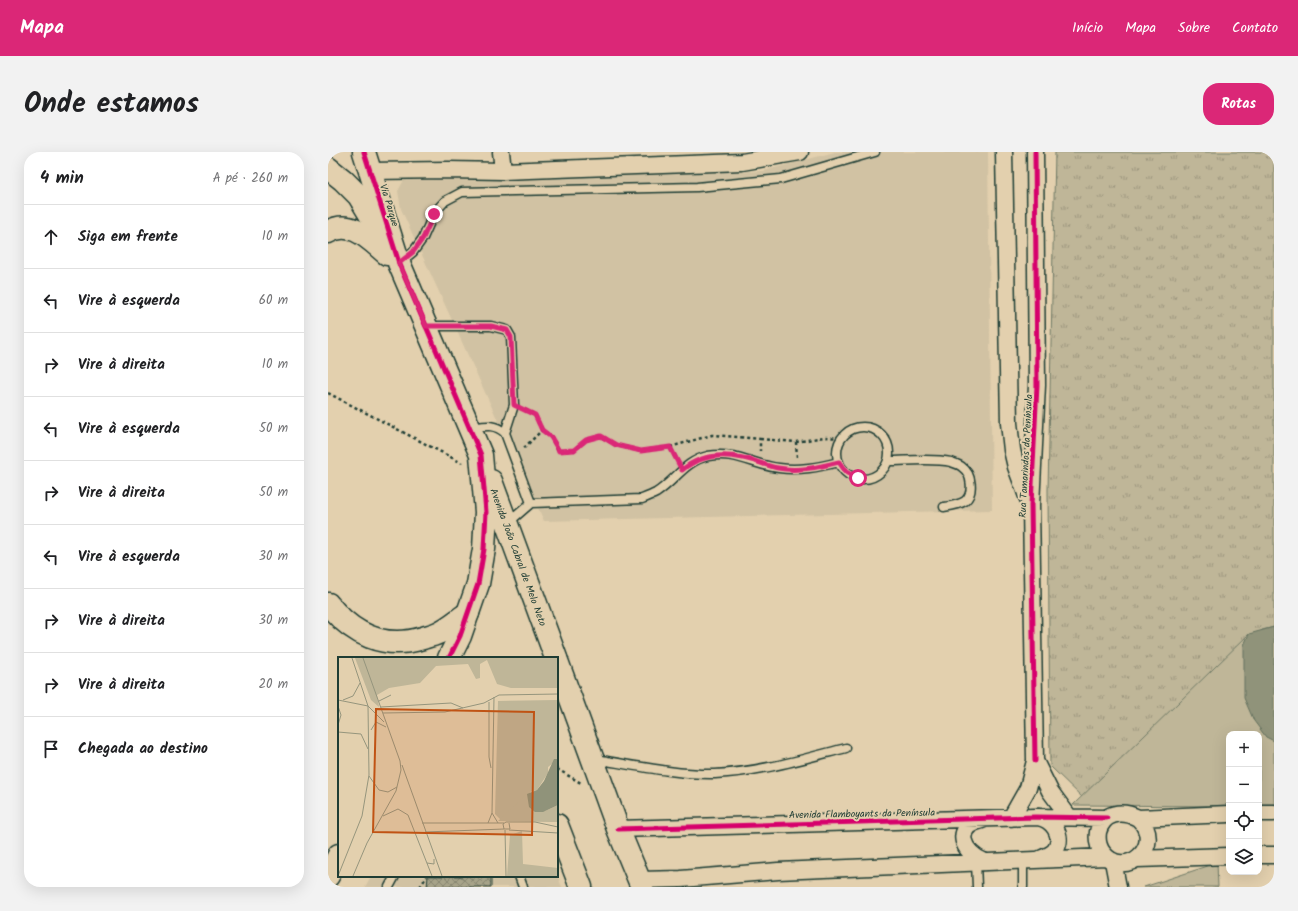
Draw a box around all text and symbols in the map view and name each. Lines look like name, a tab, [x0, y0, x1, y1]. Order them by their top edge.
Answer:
text: Mapa	[20, 13, 64, 43]
text: Início	[1072, 17, 1103, 39]
text: Mapa	[1125, 17, 1156, 39]
text: Sobre	[1178, 17, 1210, 39]
text: Contato	[1232, 17, 1278, 39]
text: Onde estamos	[24, 82, 199, 127]
button: Rotas	[1203, 83, 1274, 125]
text: 4 min	[40, 165, 84, 192]
text: A pé · 260 m	[213, 168, 288, 189]
street label: Via Parque	[375, 182, 403, 229]
route end	[425, 205, 443, 223]
text: Siga em frente	[78, 225, 178, 249]
icon: ahead	[40, 226, 62, 248]
text: 10 m	[262, 226, 288, 247]
text: Vire à esquerda	[78, 289, 180, 313]
icon: left	[40, 290, 62, 312]
text: 60 m	[259, 290, 288, 311]
text: Vire à direita	[78, 353, 165, 377]
icon: right	[40, 354, 62, 376]
text: 10 m	[262, 354, 288, 375]
street label: Rua Tamarindos da Península	[1015, 394, 1037, 518]
text: Vire à esquerda	[78, 417, 180, 441]
icon: left	[40, 418, 62, 440]
text: 50 m	[259, 418, 288, 439]
route start	[849, 469, 867, 487]
text: Vire à direita	[78, 481, 165, 505]
icon: right	[40, 482, 62, 504]
text: 50 m	[259, 482, 288, 503]
street label: Avenida João Cabral de Melo Neto	[485, 486, 551, 629]
text: Vire à esquerda	[78, 545, 180, 569]
icon: left	[40, 546, 62, 568]
text: 30 m	[259, 546, 288, 567]
text: Vire à direita	[78, 609, 165, 633]
icon: right	[40, 610, 62, 632]
text: 30 m	[259, 610, 288, 631]
inset map	[338, 657, 558, 877]
text: Vire à direita	[78, 673, 165, 697]
icon: right	[40, 674, 62, 696]
text: 20 m	[258, 674, 288, 695]
map controls	[1226, 731, 1262, 875]
button: +	[1226, 731, 1262, 767]
text: Chegada ao destino	[78, 737, 208, 761]
icon: arrive	[40, 738, 62, 760]
button: −	[1226, 767, 1262, 803]
button: locate	[1226, 803, 1262, 839]
street label: Avenida Flamboyants da Península	[789, 805, 935, 823]
button: layers	[1226, 839, 1262, 875]

